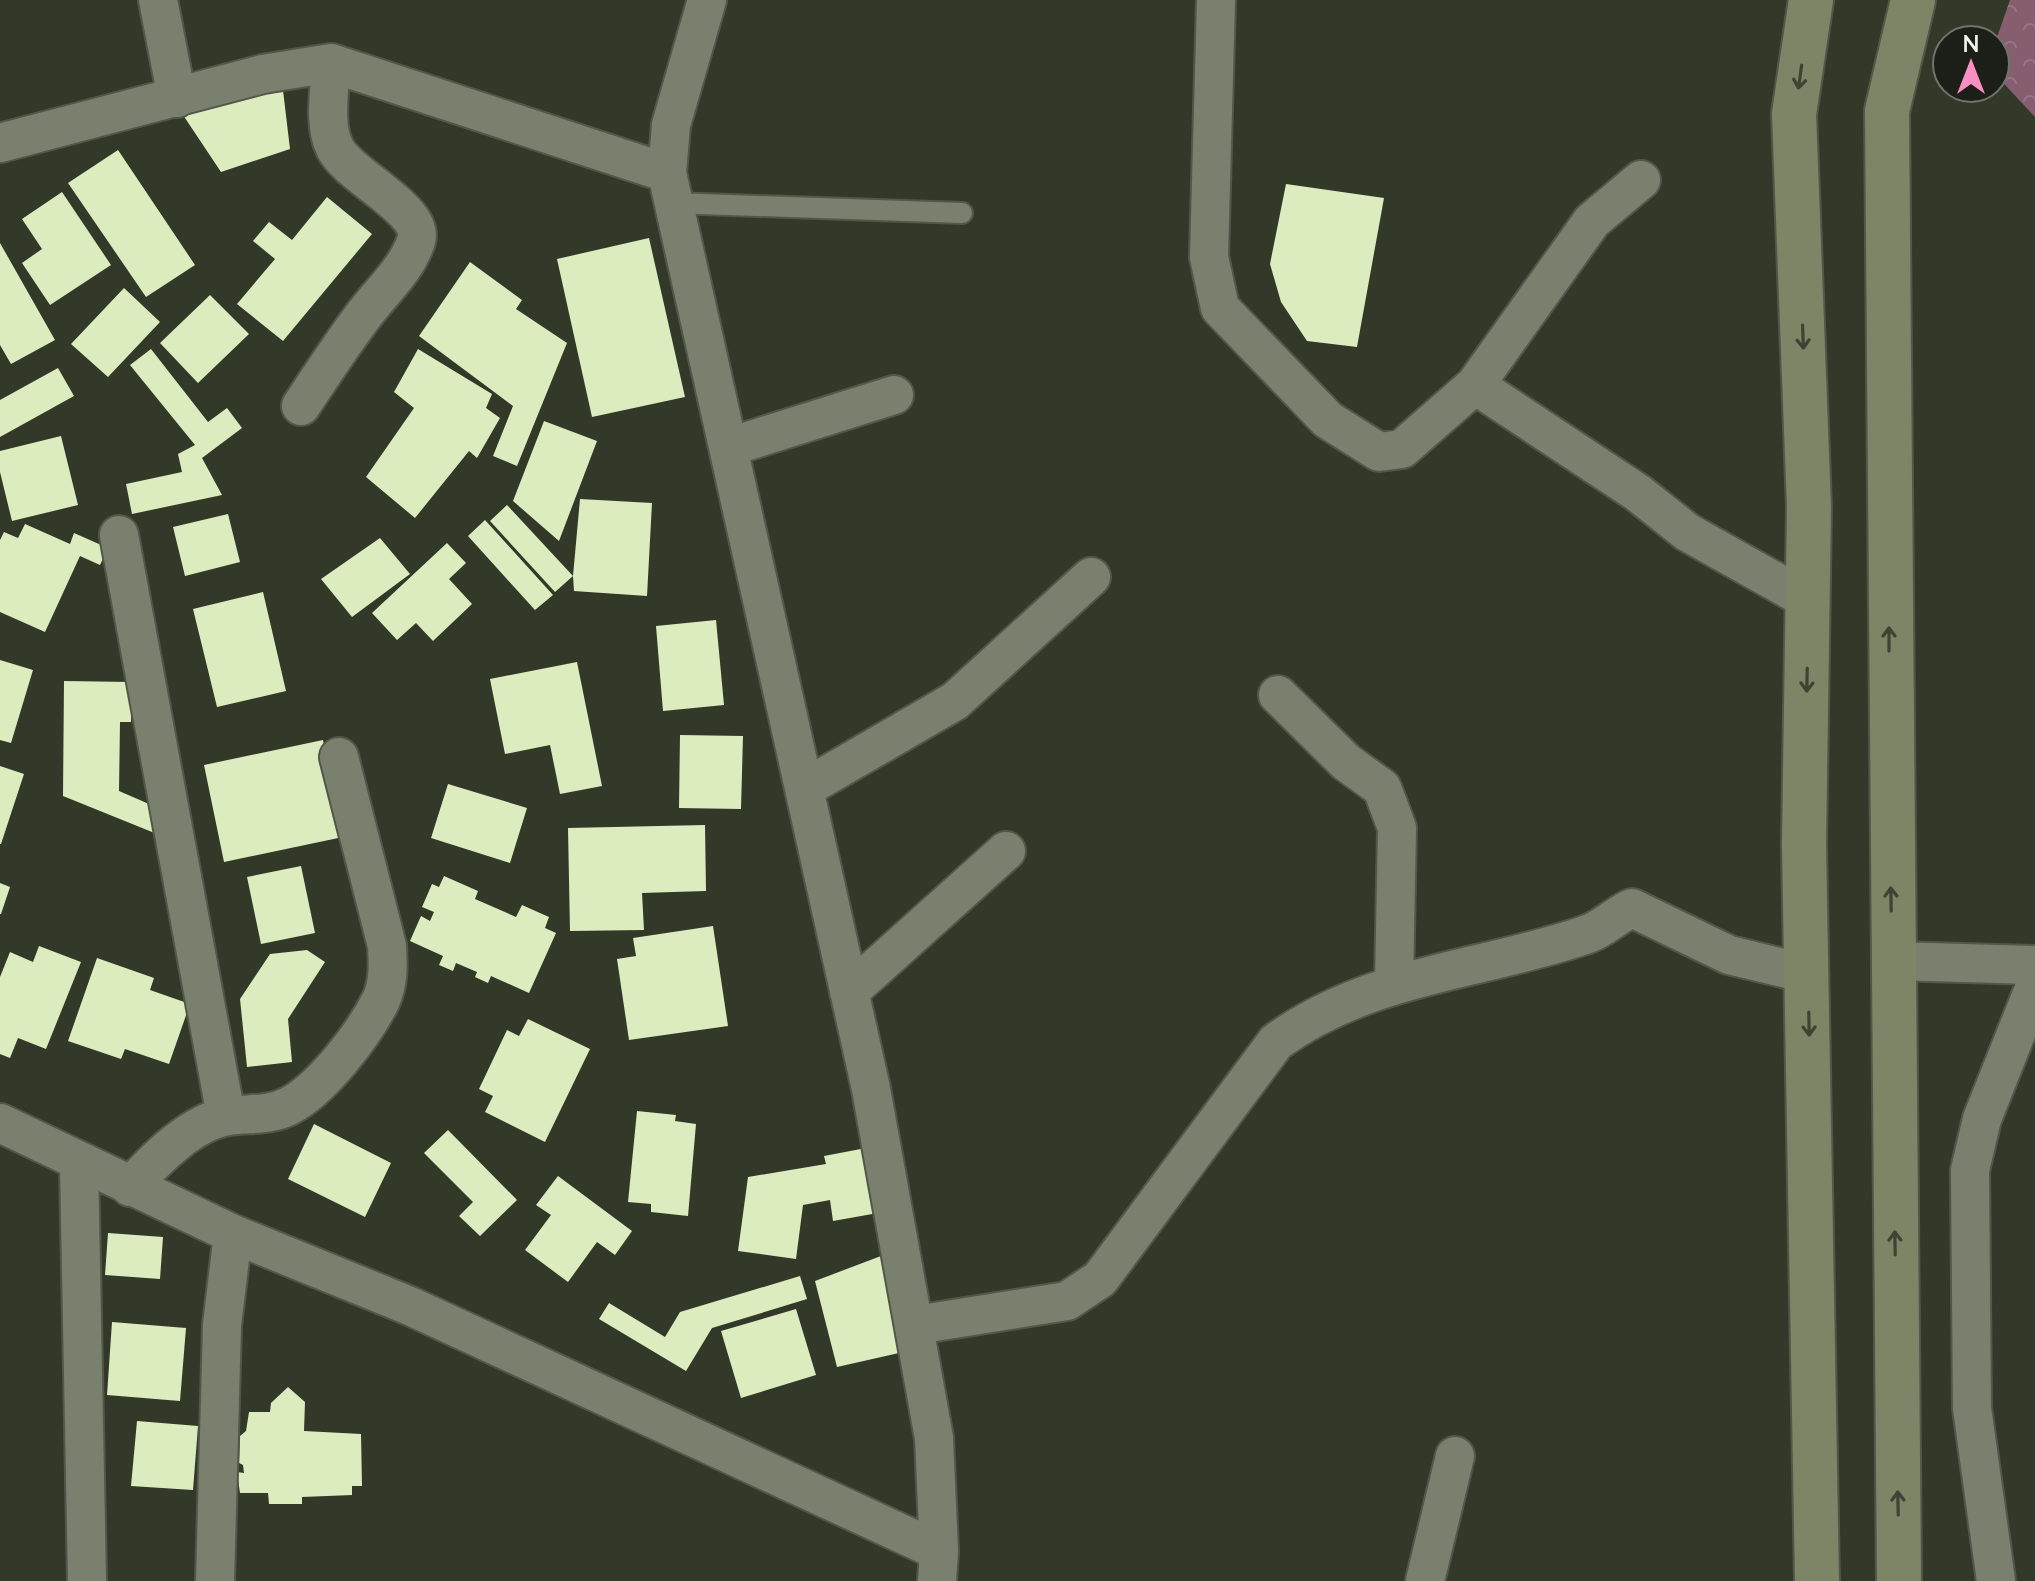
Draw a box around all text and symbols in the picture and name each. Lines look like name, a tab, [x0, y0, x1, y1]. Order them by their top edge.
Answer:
north arrow	[1931, 24, 2011, 104]
text: N	[1963, 30, 1979, 57]
one-way arrow	[1791, 64, 1806, 89]
one-way arrow	[1796, 323, 1811, 350]
one-way arrow	[1881, 626, 1897, 653]
one-way arrow	[1799, 666, 1814, 693]
one-way arrow	[1883, 886, 1899, 913]
one-way arrow	[1801, 1010, 1817, 1037]
one-way arrow	[1887, 1230, 1903, 1257]
one-way arrow	[1890, 1490, 1906, 1517]

